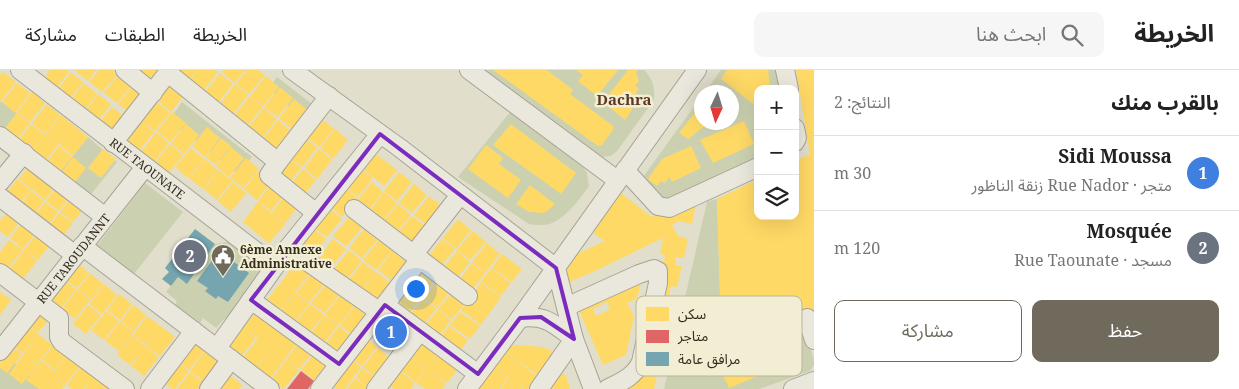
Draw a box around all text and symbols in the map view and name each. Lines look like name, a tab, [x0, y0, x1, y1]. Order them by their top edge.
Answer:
search box	[754, 12, 1104, 57]
text: الخريطة	[1134, 16, 1214, 49]
text: ابحث هنا	[976, 21, 1046, 47]
icon: search	[1058, 21, 1086, 49]
text: مشاركة	[25, 22, 77, 46]
text: الطبقات	[105, 22, 165, 46]
text: الخريطة	[193, 22, 247, 46]
north arrow	[694, 85, 739, 130]
map controls	[754, 85, 799, 220]
button: +	[754, 85, 799, 130]
text: بالقرب منك	[1111, 88, 1219, 116]
district label: Dachra	[597, 89, 651, 109]
text: النتائج: 2	[834, 91, 890, 113]
button: −	[754, 130, 799, 175]
street label: RUE TAOUNATE	[106, 134, 189, 203]
text: Sidi Moussa	[1058, 143, 1172, 169]
text: 30 m	[834, 162, 871, 184]
text: 1	[1198, 162, 1208, 184]
text: متجر · Rue Nador زنقة الناظور	[972, 174, 1172, 196]
button: layers	[754, 175, 799, 220]
street label: RUE TAROUDANNT	[32, 209, 114, 307]
text: Mosquée	[1086, 218, 1172, 244]
pin: 2	[174, 237, 206, 275]
text: 120 m	[834, 237, 880, 259]
text: 2	[1198, 237, 1208, 259]
place label: 6ème Annexe Administrative	[240, 241, 332, 272]
public building icon: 6ème Annexe Administrative	[210, 243, 236, 277]
text: مسجد · Rue Taounate	[1014, 249, 1172, 271]
your location	[403, 276, 429, 302]
legend	[636, 296, 802, 376]
button: مشاركة	[834, 300, 1022, 362]
button: حفظ	[1032, 300, 1219, 362]
text: سكن	[678, 304, 706, 323]
pin: 1	[375, 313, 407, 351]
text: متاجر	[677, 326, 708, 345]
text: مرافق عامة	[678, 349, 740, 369]

